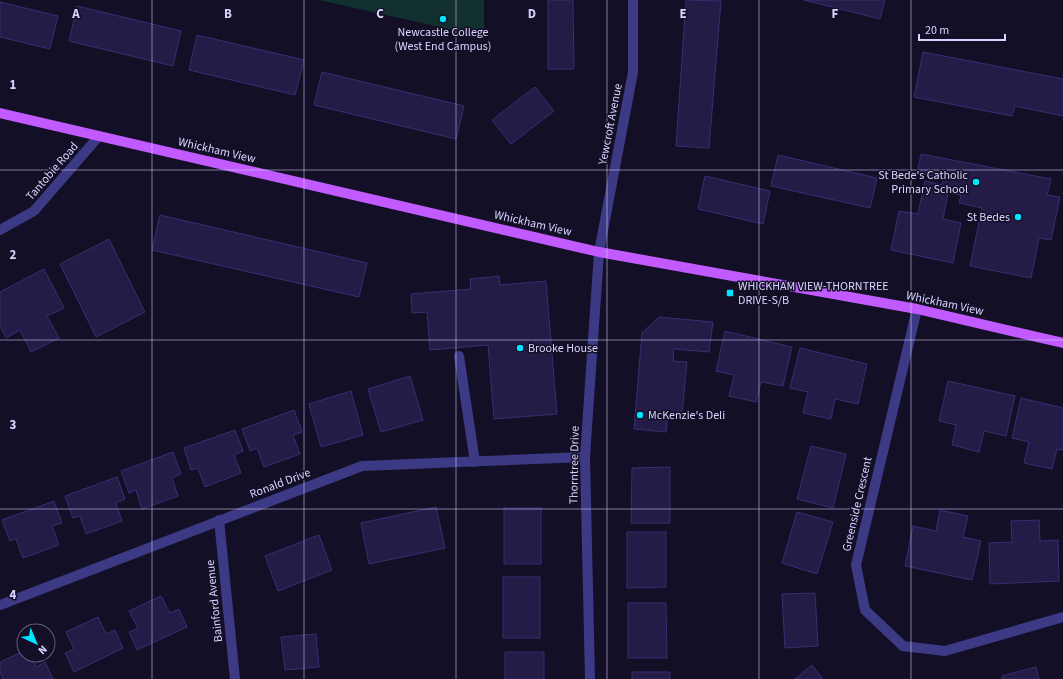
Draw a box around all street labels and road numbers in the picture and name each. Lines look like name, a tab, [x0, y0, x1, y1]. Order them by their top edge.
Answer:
street label: Yewcroft Avenue	[594, 82, 627, 167]
street label: Whickham View	[176, 133, 258, 168]
street label: Tantobie Road	[22, 138, 82, 204]
street label: Whickham View	[492, 206, 574, 241]
street label: Whickham View	[904, 287, 986, 320]
street label: Thorntree Drive	[565, 426, 584, 504]
street label: Greenside Crescent	[838, 455, 877, 553]
street label: Ronald Drive	[247, 464, 313, 503]
street label: Bainford Avenue	[202, 559, 227, 643]

